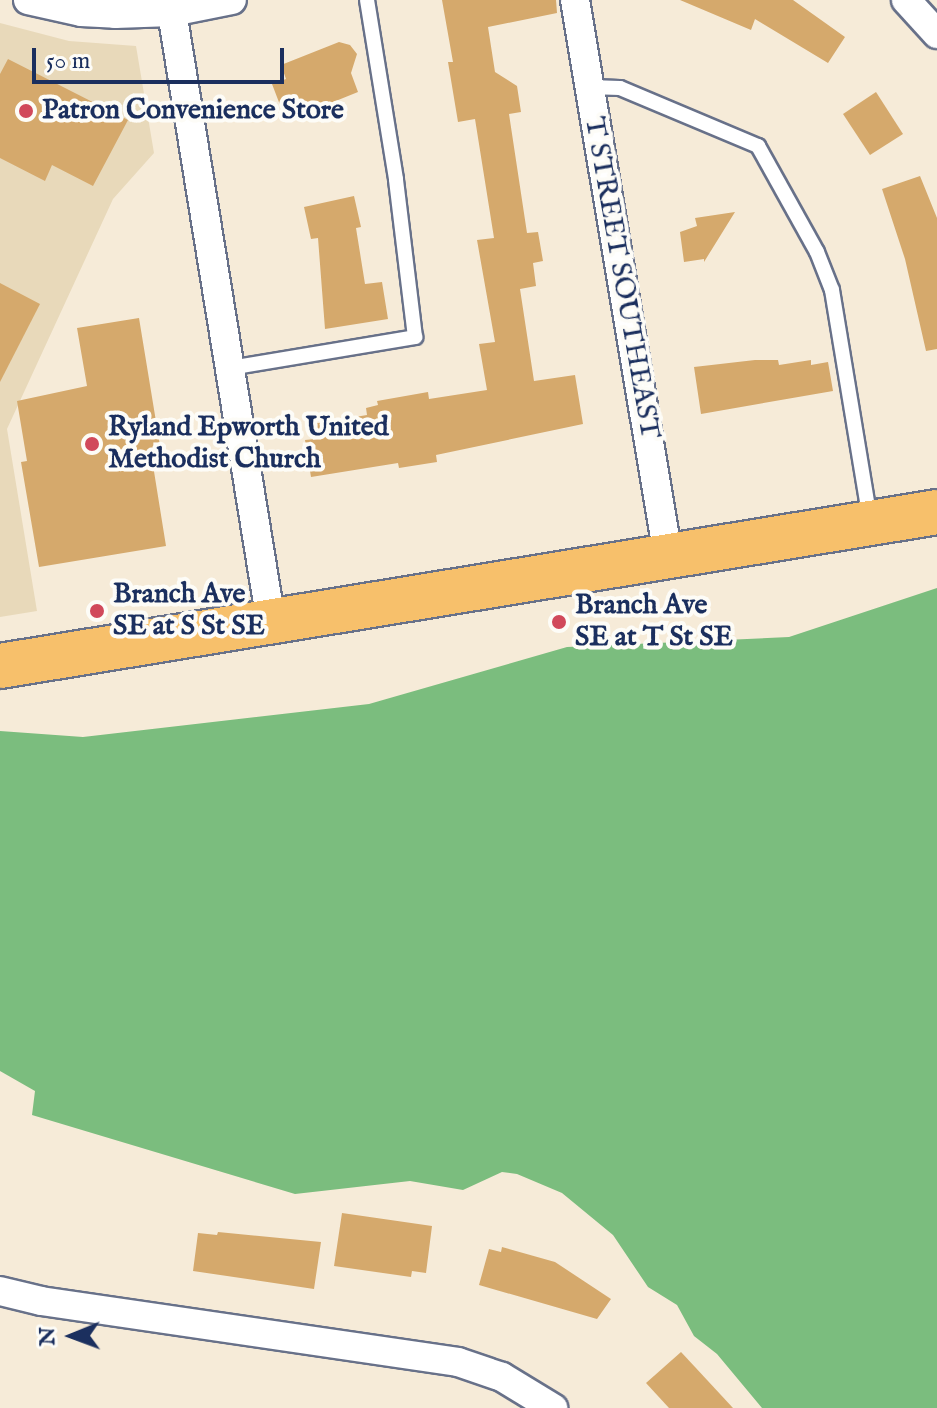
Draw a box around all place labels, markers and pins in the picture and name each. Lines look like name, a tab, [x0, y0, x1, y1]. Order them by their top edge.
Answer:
place label: Patron Convenience Store	[42, 94, 344, 128]
marker: Patron Convenience Store	[17, 102, 35, 120]
place label: Ryland Epworth United Methodist Church	[108, 411, 389, 477]
marker: Ryland Epworth United Methodist Church	[83, 435, 101, 453]
place label: Branch Ave SE at S St SE	[113, 578, 265, 644]
place label: Branch Ave SE at T St SE	[575, 589, 733, 655]
marker: Branch Ave SE at S St SE	[88, 602, 106, 620]
marker: Branch Ave SE at T St SE	[550, 613, 568, 631]

